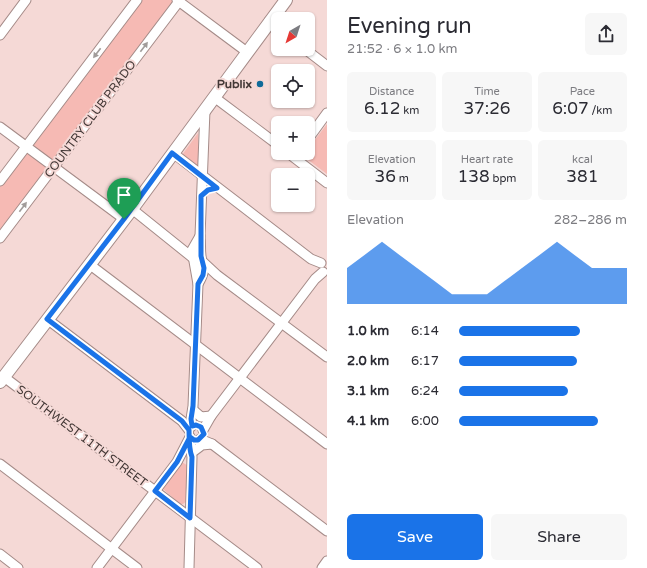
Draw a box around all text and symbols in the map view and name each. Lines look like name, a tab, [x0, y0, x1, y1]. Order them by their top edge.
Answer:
north arrow	[271, 12, 315, 56]
map controls	[271, 12, 315, 212]
text: Evening run	[347, 13, 472, 39]
button: share	[585, 13, 627, 55]
text: 21:52 · 6 × 1.0 km	[347, 41, 458, 57]
one-way arrow	[140, 42, 148, 53]
one-way arrow	[92, 48, 101, 59]
street label: COUNTRY CLUB PRADO	[41, 57, 139, 180]
button: locate	[271, 64, 315, 108]
place label: Publix	[217, 77, 252, 91]
marker: Publix	[255, 79, 265, 89]
text: Distance	[369, 85, 414, 98]
text: Time	[474, 85, 500, 98]
text: Pace	[570, 85, 595, 98]
text: 6.12	[364, 98, 400, 119]
text: 37:26	[463, 98, 511, 119]
text: 6:07	[552, 98, 589, 119]
text: km	[400, 104, 419, 117]
text: /km	[589, 104, 612, 117]
button: +	[271, 116, 315, 160]
text: Elevation	[368, 153, 416, 166]
text: Heart rate	[461, 153, 513, 166]
text: kcal	[572, 153, 593, 166]
text: 36	[375, 166, 396, 187]
text: 138	[458, 166, 490, 187]
text: 381	[566, 166, 598, 187]
button: −	[271, 168, 315, 212]
text: m	[396, 172, 409, 185]
text: bpm	[490, 172, 516, 185]
pin	[107, 178, 141, 219]
icon: arrive	[113, 184, 135, 206]
one-way arrow	[19, 201, 28, 212]
text: Elevation	[347, 212, 404, 228]
text: 282–286 m	[554, 212, 627, 228]
text: 1.0 km	[347, 323, 389, 339]
text: 6:14	[411, 323, 439, 339]
text: 2.0 km	[347, 353, 389, 369]
text: 6:17	[411, 353, 439, 369]
street label: SOUTHWEST 11TH STREET	[14, 382, 151, 490]
text: 3.1 km	[347, 383, 389, 399]
text: 6:24	[411, 383, 439, 399]
text: 4.1 km	[347, 413, 389, 429]
text: 6:00	[411, 413, 439, 429]
button: Save	[347, 514, 483, 560]
button: Share	[491, 514, 627, 560]

